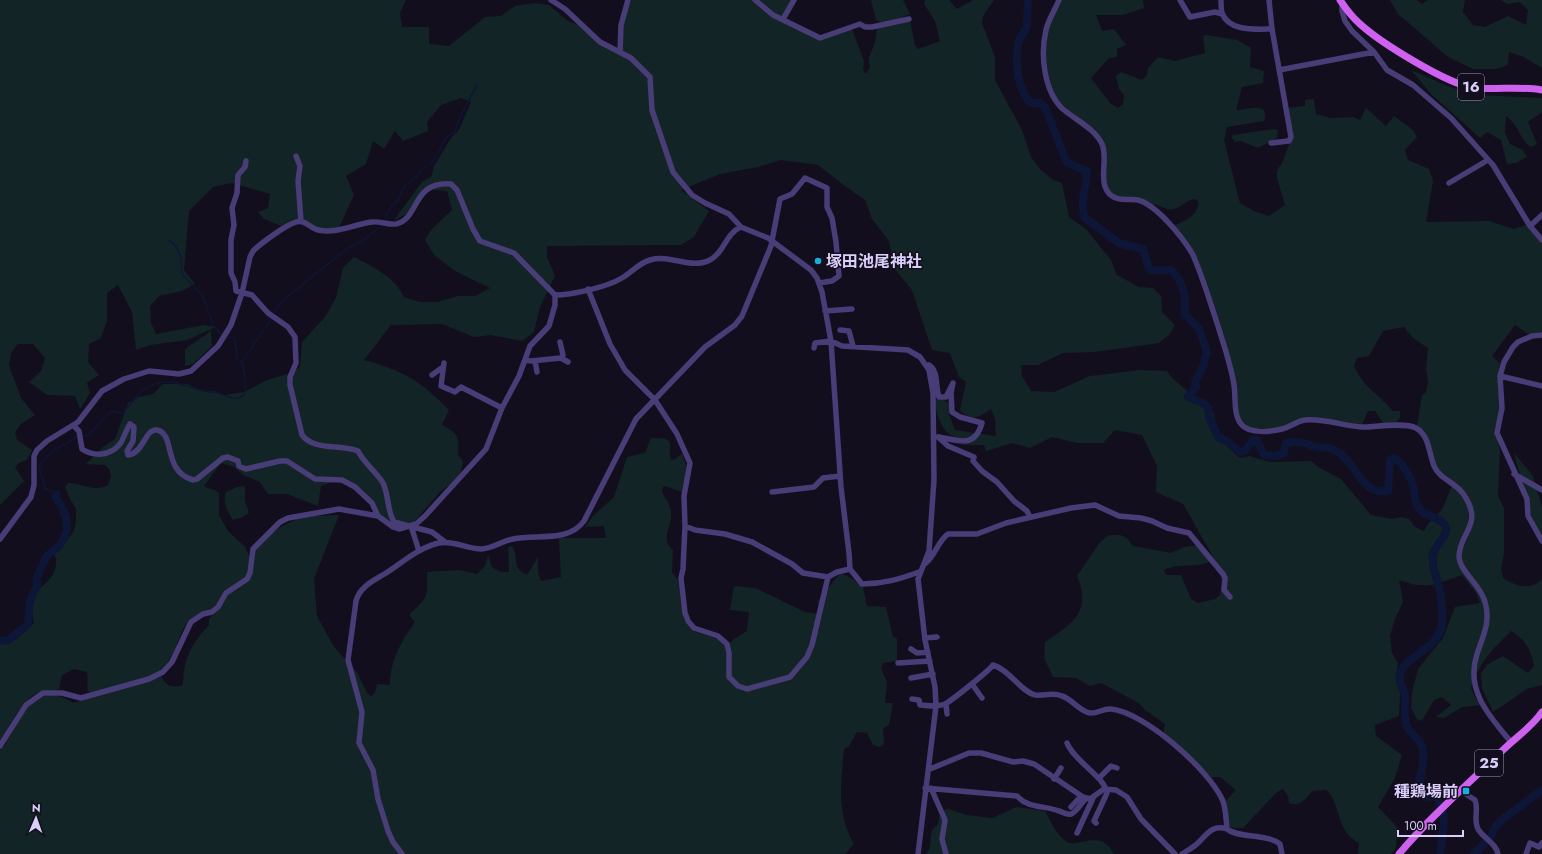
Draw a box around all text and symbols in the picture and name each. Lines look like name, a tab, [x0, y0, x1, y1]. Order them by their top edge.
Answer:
road number: 16	[1458, 74, 1484, 100]
place label: 塚田池尾神社	[826, 250, 922, 273]
marker: 塚田池尾神社	[813, 256, 823, 266]
road number: 25	[1475, 750, 1503, 776]
place label: 種鶏場前	[1394, 780, 1458, 803]
marker: 種鶏場前	[1461, 786, 1471, 796]
north arrow	[16, 798, 56, 838]
text: N	[32, 800, 41, 816]
scale bar	[1398, 812, 1463, 838]
text: 100 m	[1404, 817, 1437, 835]

